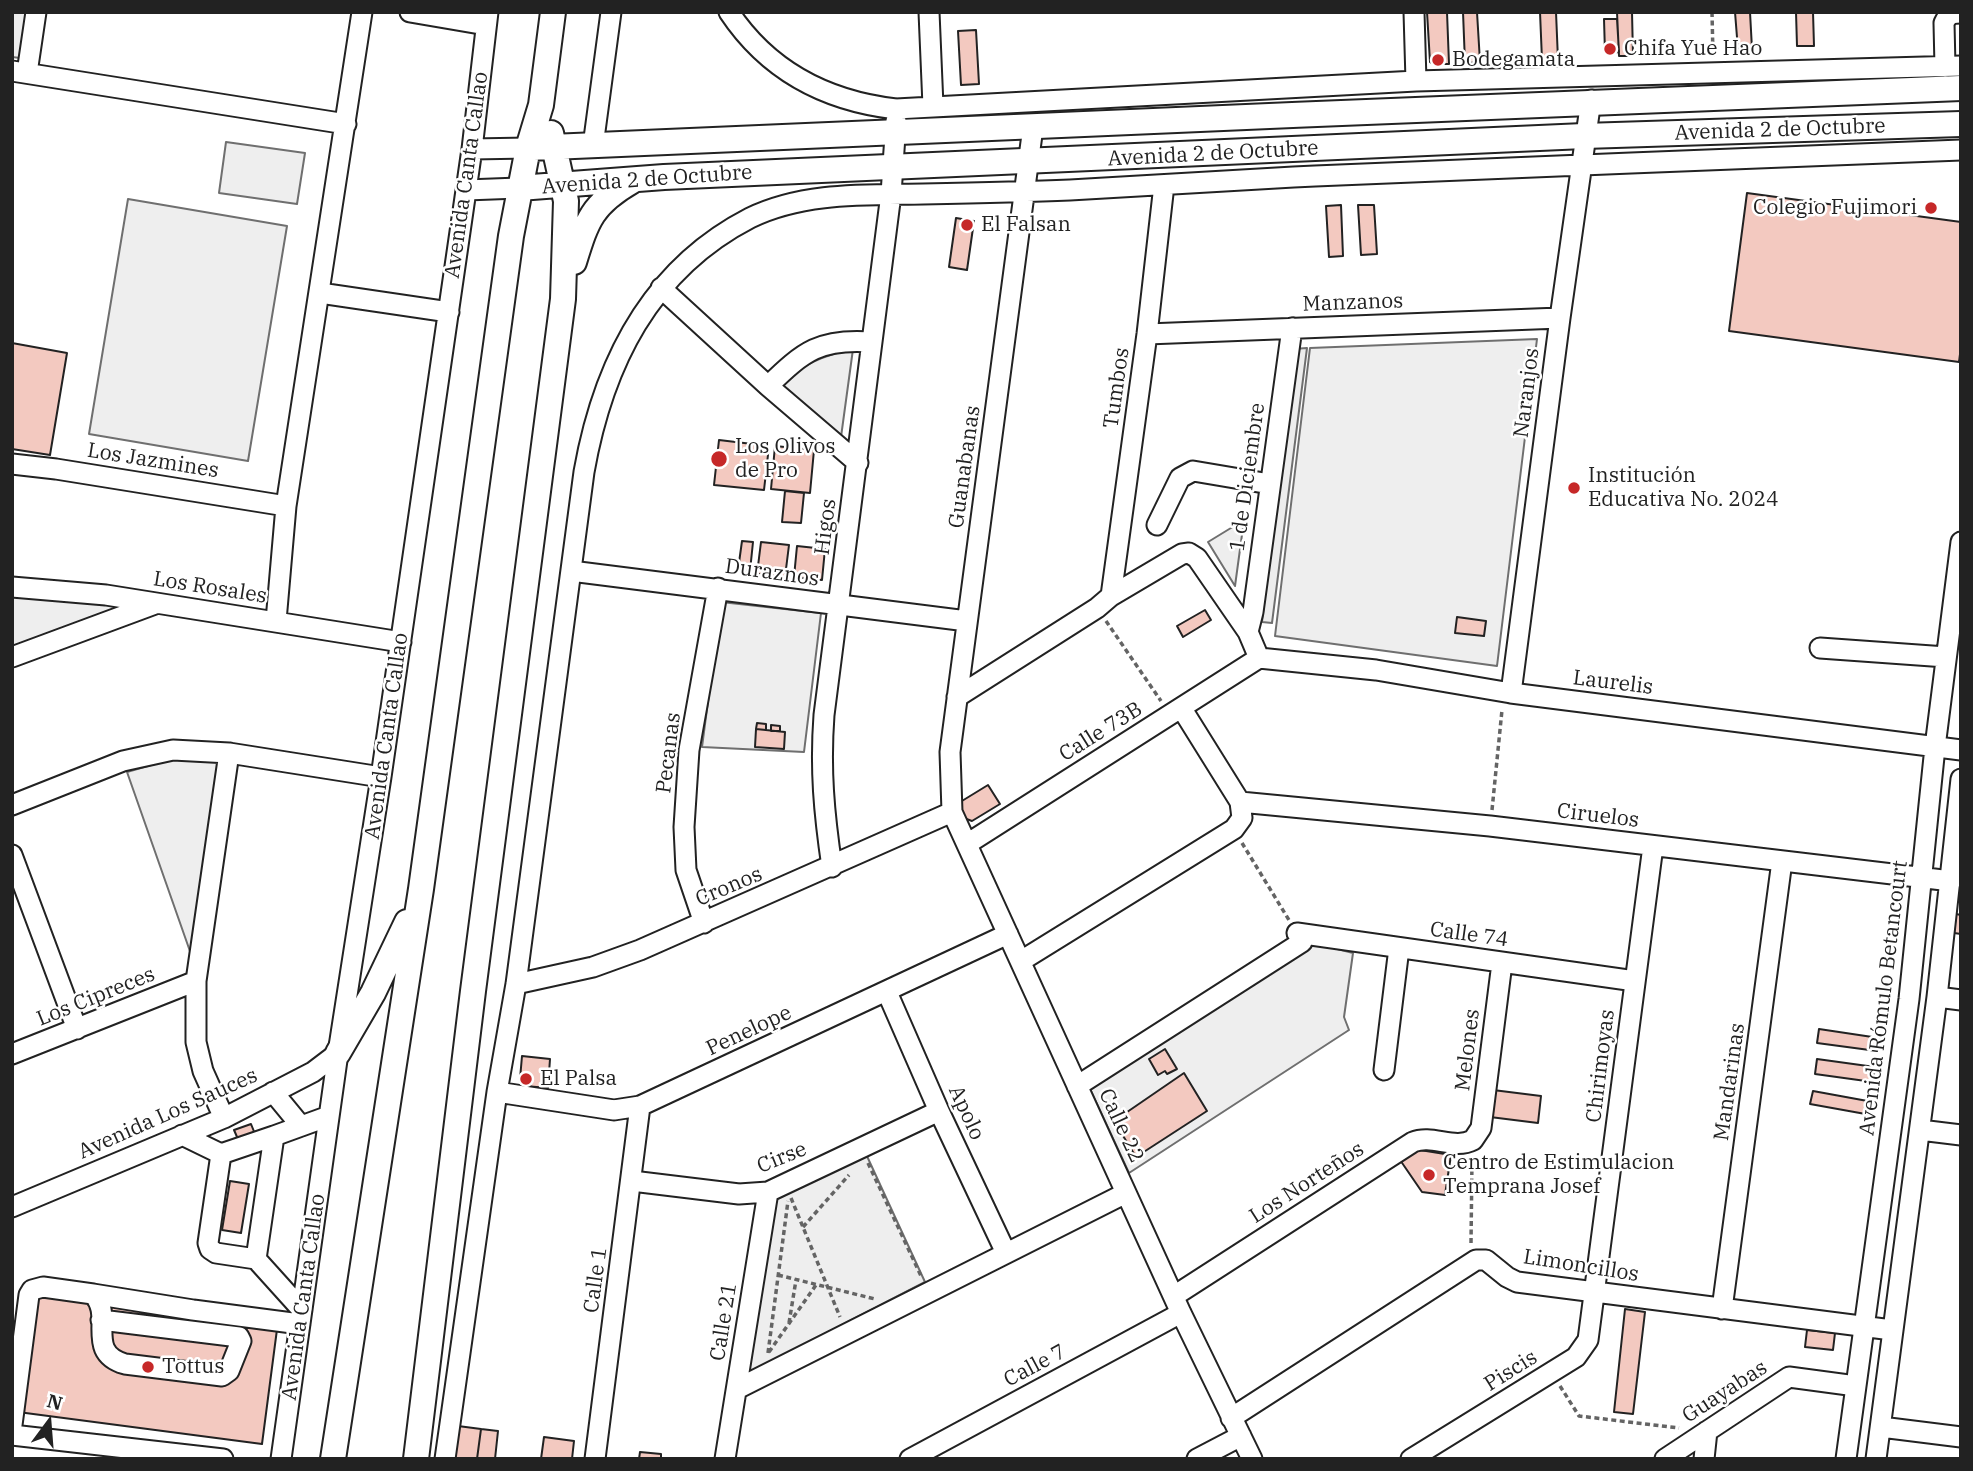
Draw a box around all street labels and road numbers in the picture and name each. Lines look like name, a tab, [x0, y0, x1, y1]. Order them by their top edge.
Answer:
street label: Avenida Canta Callao	[440, 70, 494, 280]
street label: Avenida 2 de Octubre	[1674, 114, 1886, 146]
street label: Avenida 2 de Octubre	[1107, 136, 1319, 172]
street label: Avenida 2 de Octubre	[541, 160, 753, 200]
street label: Manzanos	[1302, 289, 1404, 317]
street label: Tumbos	[1099, 346, 1135, 430]
street label: Naranjos	[1509, 347, 1545, 439]
street label: 1 de Diciembre	[1225, 401, 1271, 553]
street label: Guanabanas	[944, 404, 986, 530]
street label: Los Jazmines	[86, 438, 220, 484]
street label: Higos	[810, 497, 842, 557]
street label: Duraznos	[723, 554, 821, 592]
street label: Los Rosales	[151, 567, 269, 609]
street label: Avenida Canta Callao	[360, 631, 414, 841]
street label: Laurelis	[1571, 666, 1655, 700]
street label: Calle 73B	[1055, 697, 1147, 767]
street label: Pecanas	[652, 711, 686, 795]
street label: Ciruelos	[1555, 798, 1641, 834]
street label: Avenida Rómulo Betancourt	[1855, 859, 1913, 1137]
street label: Cronos	[692, 862, 766, 912]
street label: Calle 74	[1428, 917, 1510, 953]
street label: Los Cipreces	[33, 962, 159, 1032]
street label: Penelope	[702, 1000, 796, 1062]
street label: Melones	[1450, 1007, 1486, 1093]
street label: Chirimoyas	[1582, 1008, 1620, 1124]
street label: Mandarinas	[1709, 1022, 1751, 1142]
street label: Avenida Los Sauces	[74, 1063, 262, 1165]
street label: Apolo	[942, 1082, 990, 1144]
street label: Calle 22	[1093, 1085, 1149, 1167]
street label: Cirse	[754, 1137, 810, 1179]
street label: Los Norteños	[1245, 1137, 1369, 1229]
street label: Avenida Canta Callao	[277, 1192, 331, 1402]
street label: Limoncillos	[1521, 1244, 1641, 1288]
street label: Calle 1	[579, 1245, 613, 1315]
street label: Calle 21	[705, 1281, 743, 1363]
street label: Calle 7	[1000, 1339, 1070, 1393]
street label: Piscis	[1480, 1345, 1542, 1397]
street label: Guayabas	[1678, 1355, 1772, 1429]

